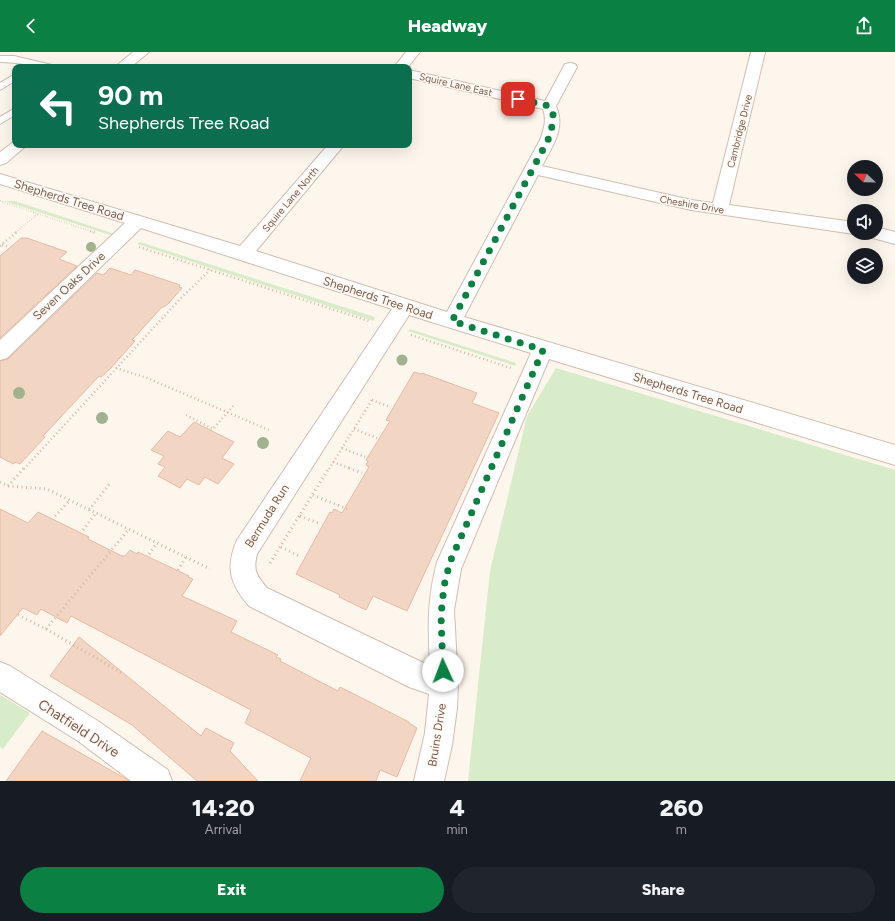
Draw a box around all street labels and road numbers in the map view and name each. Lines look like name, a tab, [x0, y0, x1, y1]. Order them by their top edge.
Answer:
street label: Squire Lane East	[418, 70, 494, 99]
street label: Cambridge Drive	[724, 93, 755, 169]
street label: Squire Lane North	[259, 164, 322, 235]
street label: Shepherds Tree Road	[12, 177, 126, 223]
street label: Cheshire Drive	[659, 192, 726, 217]
street label: Seven Oaks Drive	[30, 249, 108, 323]
street label: Shepherds Tree Road	[321, 274, 435, 322]
street label: Shepherds Tree Road	[631, 370, 745, 416]
street label: Bermuda Run	[242, 482, 292, 550]
street label: Chatfield Drive	[35, 696, 123, 761]
street label: Bruins Drive	[425, 702, 449, 768]

